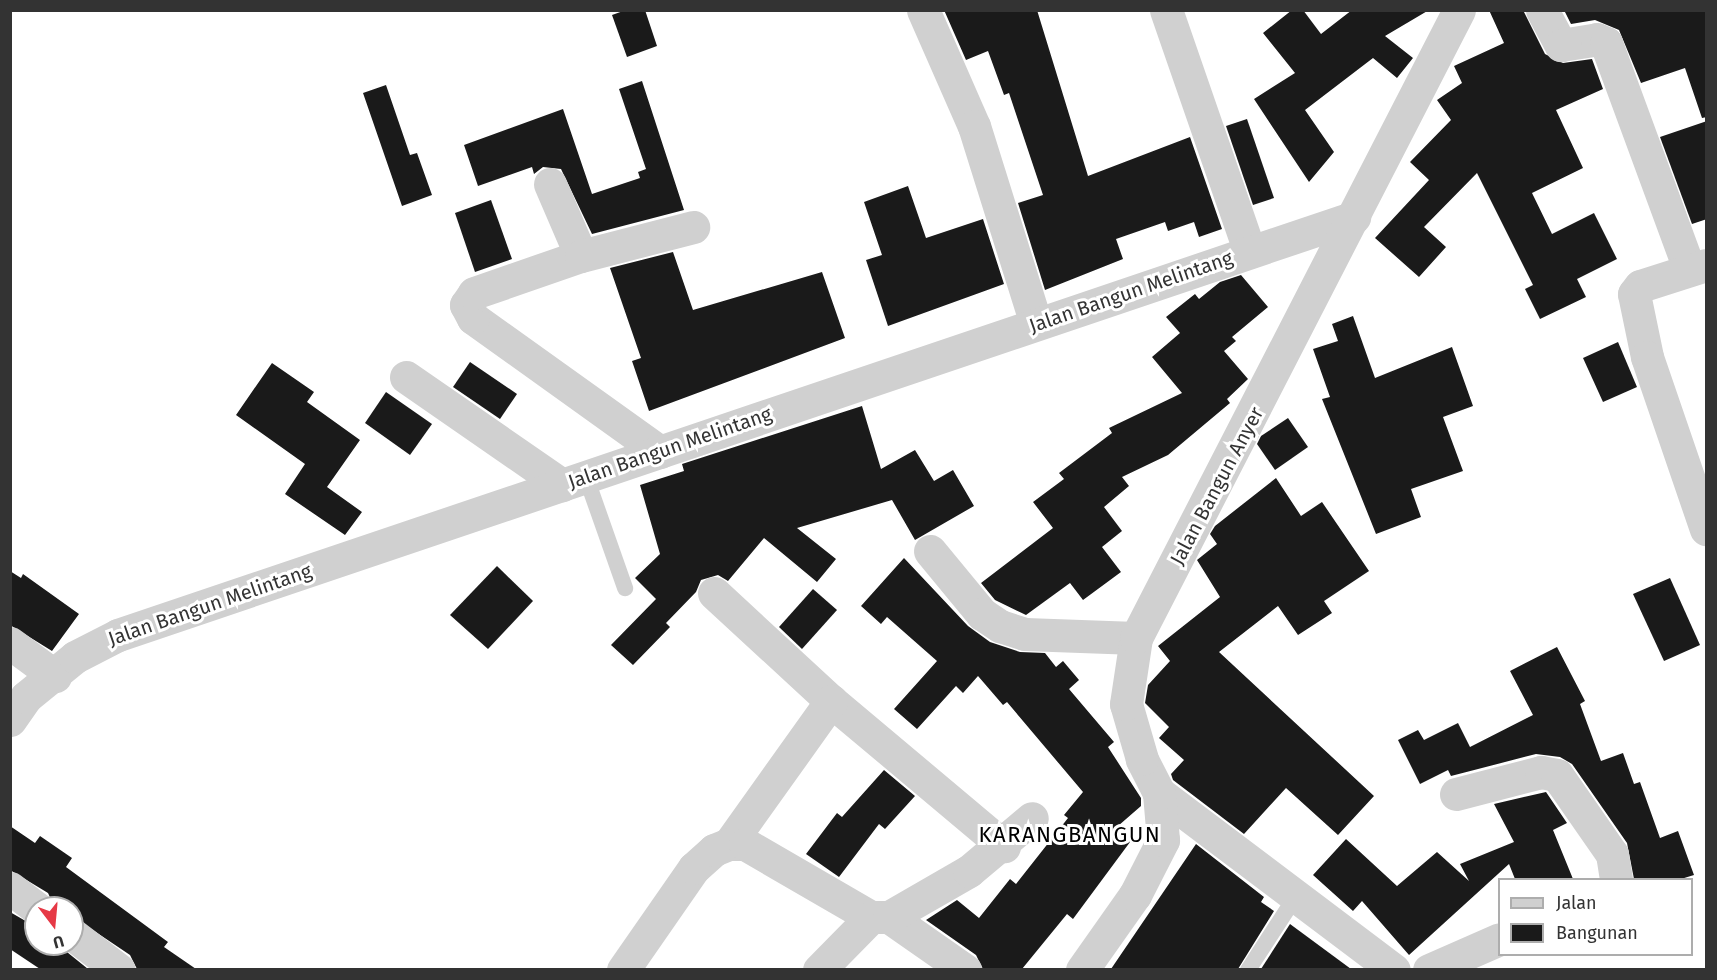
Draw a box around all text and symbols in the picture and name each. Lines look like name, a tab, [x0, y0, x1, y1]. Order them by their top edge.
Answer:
street label: Jalan Bangun Melintang	[1026, 246, 1236, 338]
street label: Jalan Bangun Melintang	[565, 402, 775, 494]
street label: Jalan Bangun Anyer	[1165, 403, 1269, 569]
street label: Jalan Bangun Melintang	[105, 559, 315, 651]
district label: KARANGBANGUN	[979, 822, 1161, 848]
legend	[1498, 878, 1693, 956]
text: Jalan	[1556, 892, 1597, 914]
north arrow	[24, 896, 84, 956]
text: Bangunan	[1556, 922, 1638, 944]
text: U	[51, 931, 66, 952]

